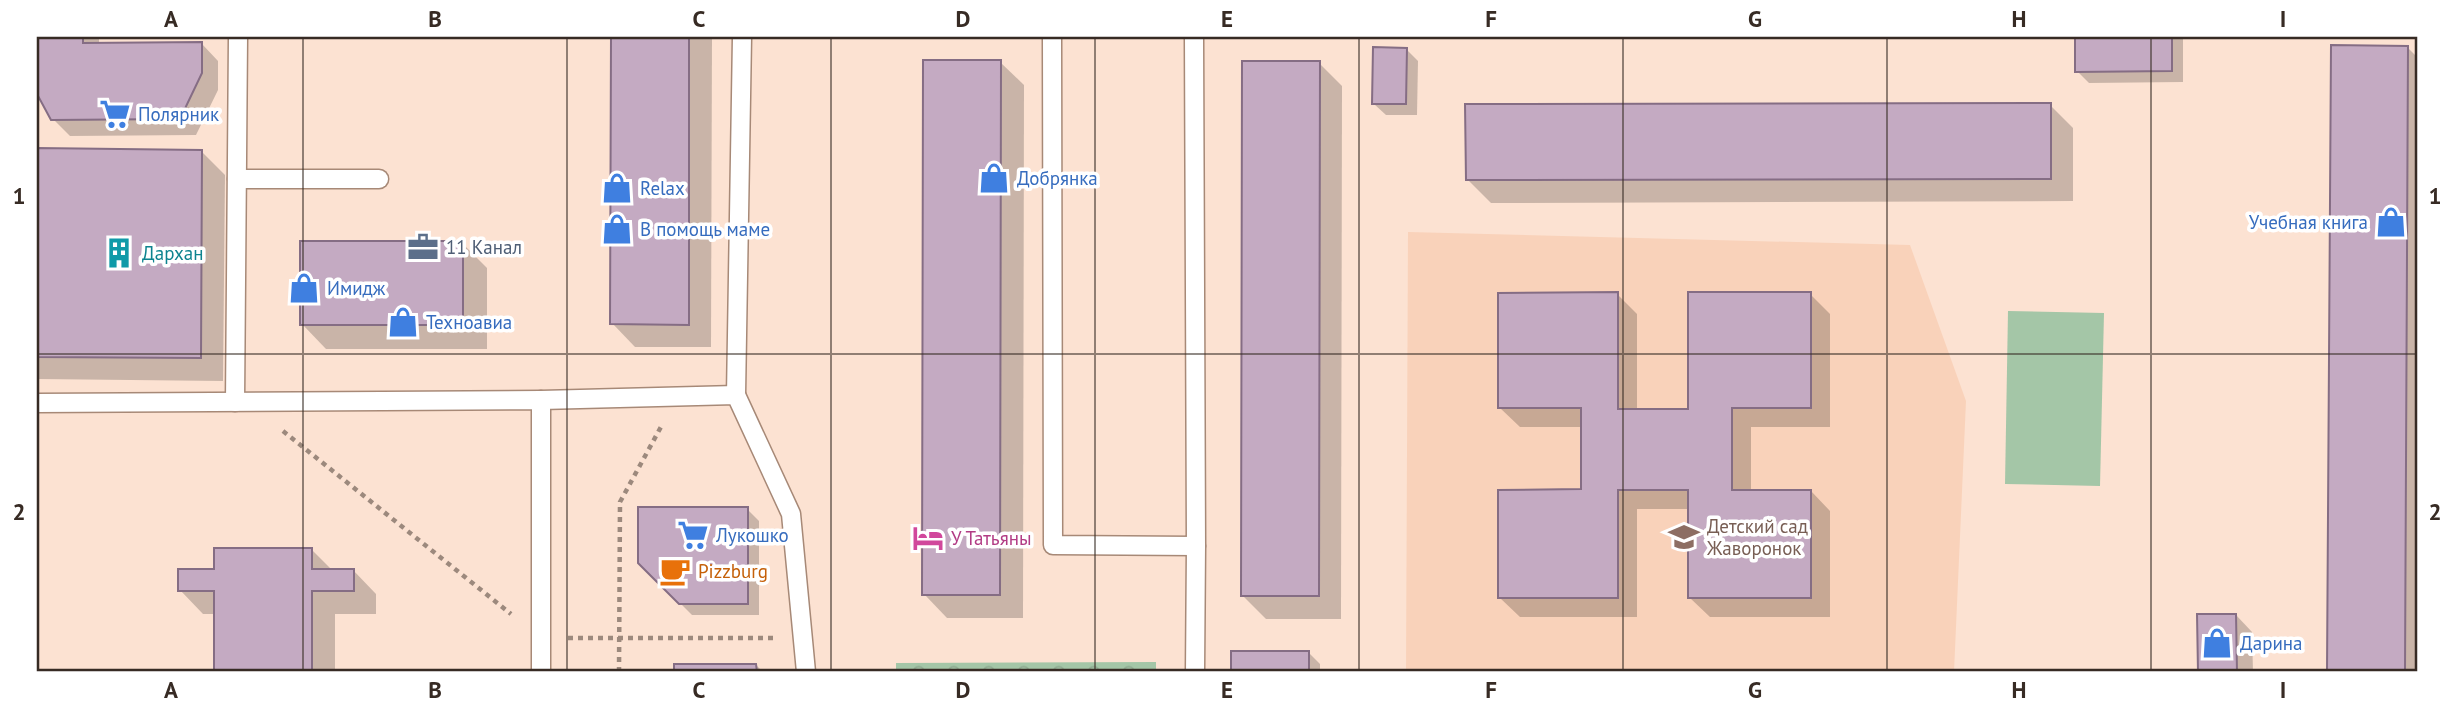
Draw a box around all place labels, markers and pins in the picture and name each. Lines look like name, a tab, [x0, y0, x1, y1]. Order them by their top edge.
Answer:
supermarket icon: Полярник	[98, 97, 132, 131]
place label: Полярник	[138, 102, 219, 126]
shop icon: Добрянка	[977, 161, 1011, 195]
place label: Добрянка	[1017, 166, 1098, 190]
shop icon: Relax	[600, 171, 634, 205]
place label: Relax	[640, 176, 685, 200]
shop icon: Учебная книга	[2374, 205, 2408, 239]
place label: Учебная книга	[2249, 210, 2368, 234]
shop icon: В помощь маме	[600, 212, 634, 246]
place label: В помощь маме	[640, 217, 770, 241]
office icon: 11 Канал	[406, 230, 440, 264]
place label: 11 Канал	[446, 235, 522, 259]
building icon: Дархан	[102, 236, 136, 270]
place label: Дархан	[142, 241, 203, 265]
shop icon: Имидж	[287, 271, 321, 305]
place label: Имидж	[327, 276, 386, 300]
shop icon: Техноавиа	[386, 305, 420, 339]
place label: Техноавиа	[426, 310, 512, 334]
place label: Детский сад Жаворонок	[1706, 514, 1808, 560]
supermarket icon: Лукошко	[676, 518, 710, 552]
school or university icon: Детский сад Жаворонок	[1667, 520, 1701, 554]
hotel icon: У Татьяны	[911, 521, 945, 555]
place label: Лукошко	[715, 523, 789, 547]
place label: У Татьяны	[951, 526, 1032, 550]
cafe icon: Pizzburg	[658, 554, 692, 588]
place label: Pizzburg	[698, 559, 768, 583]
shop icon: Дарина	[2200, 626, 2234, 660]
place label: Дарина	[2240, 631, 2302, 655]

